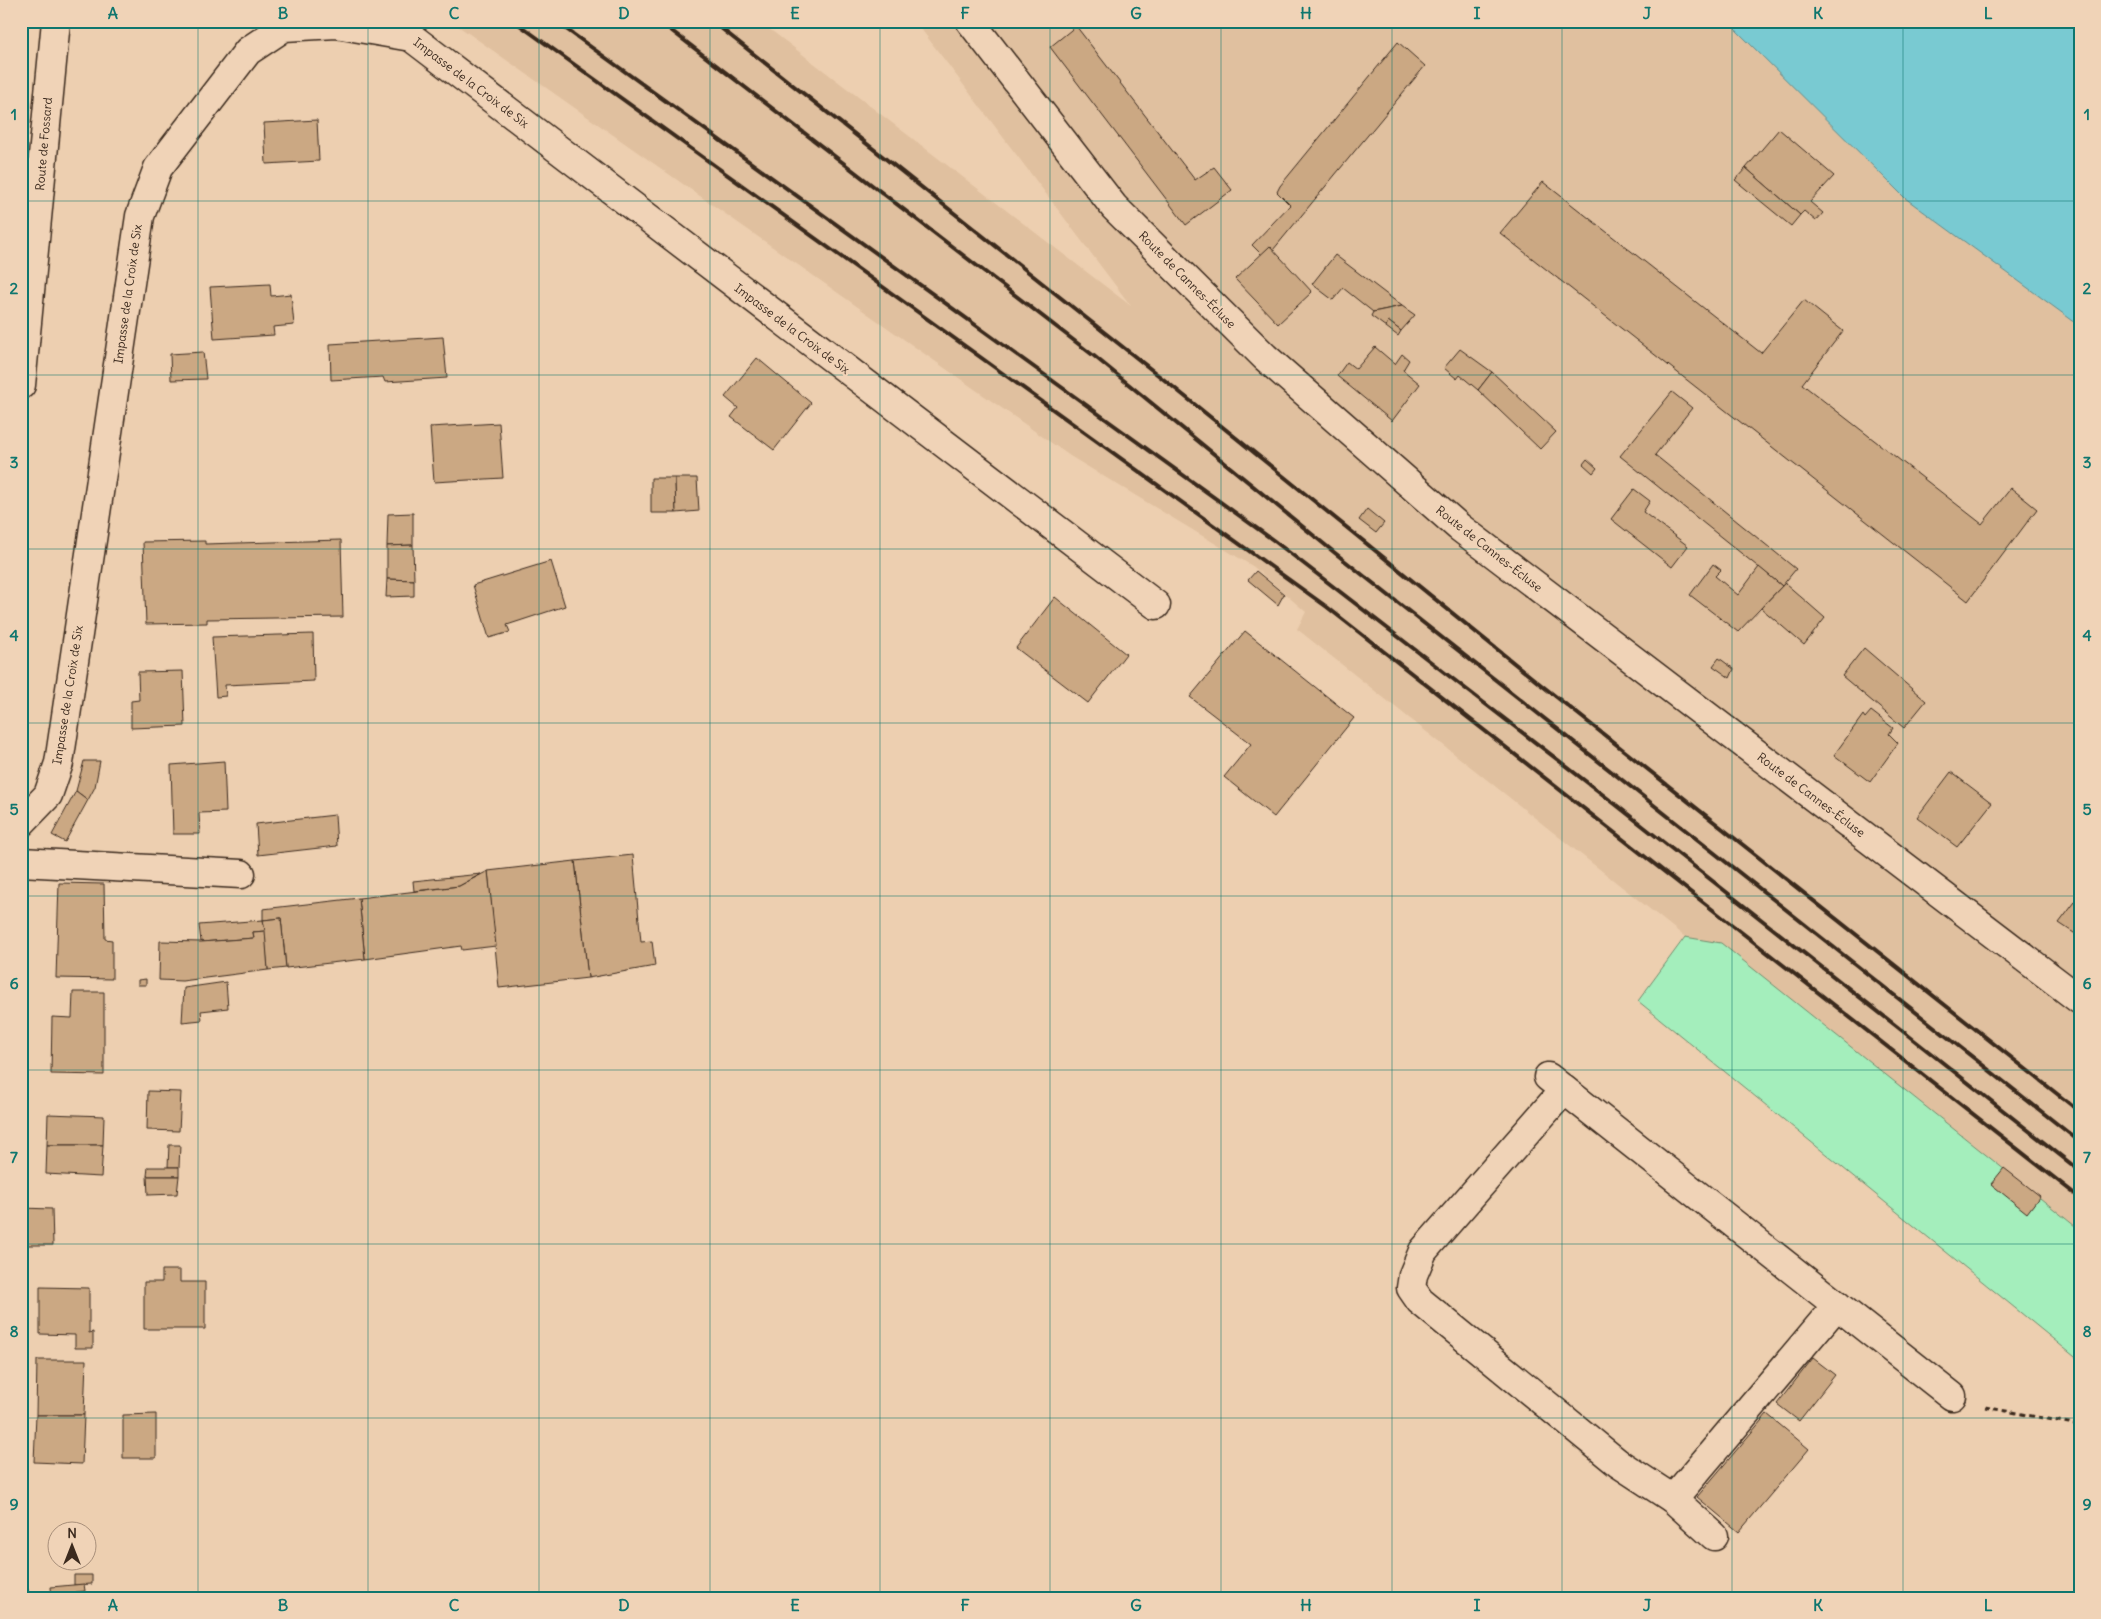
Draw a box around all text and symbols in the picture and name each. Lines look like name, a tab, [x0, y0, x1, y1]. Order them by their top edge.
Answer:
text: A	[108, 3, 118, 23]
text: B	[278, 3, 289, 23]
text: C	[449, 3, 460, 23]
text: D	[618, 3, 630, 23]
text: E	[790, 3, 800, 23]
text: F	[960, 3, 970, 23]
text: G	[1130, 3, 1142, 23]
text: H	[1300, 3, 1312, 23]
text: I	[1474, 3, 1481, 23]
text: J	[1643, 3, 1652, 23]
text: K	[1813, 3, 1823, 23]
text: L	[1984, 3, 1993, 23]
street label: Impasse de la Croix de Six	[411, 34, 532, 131]
street label: Route de Fossard	[32, 97, 55, 191]
text: 1	[11, 104, 17, 124]
text: 1	[2084, 104, 2090, 124]
street label: Impasse de la Croix de Six	[110, 223, 145, 365]
street label: Route de Cannes-Écluse	[1136, 228, 1239, 331]
text: 2	[10, 278, 19, 298]
text: 2	[2083, 278, 2092, 298]
street label: Impasse de la Croix de Six	[732, 280, 853, 377]
text: 3	[9, 452, 19, 472]
text: 3	[2082, 452, 2092, 472]
street label: Route de Cannes-Écluse	[1433, 502, 1546, 595]
street label: Impasse de la Croix de Six	[49, 624, 86, 766]
text: 4	[9, 625, 19, 645]
text: 4	[2082, 625, 2092, 645]
street label: Route de Cannes-Écluse	[1755, 749, 1868, 840]
text: 5	[9, 799, 19, 819]
text: 5	[2082, 799, 2092, 819]
text: 6	[9, 973, 19, 993]
text: 6	[2082, 973, 2092, 993]
text: 7	[10, 1147, 18, 1167]
text: 7	[2083, 1147, 2091, 1167]
text: 8	[9, 1321, 19, 1341]
text: 8	[2082, 1321, 2092, 1341]
text: 9	[9, 1494, 19, 1514]
text: 9	[2082, 1494, 2092, 1514]
north arrow	[48, 1522, 98, 1572]
text: N	[67, 1524, 77, 1542]
text: A	[108, 1595, 118, 1615]
text: B	[278, 1595, 289, 1615]
text: C	[449, 1595, 460, 1615]
text: D	[618, 1595, 630, 1615]
text: E	[790, 1595, 800, 1615]
text: F	[960, 1595, 970, 1615]
text: G	[1130, 1595, 1142, 1615]
text: H	[1300, 1595, 1312, 1615]
text: I	[1474, 1595, 1481, 1615]
text: J	[1643, 1595, 1652, 1615]
text: K	[1813, 1595, 1823, 1615]
text: L	[1984, 1595, 1993, 1615]

